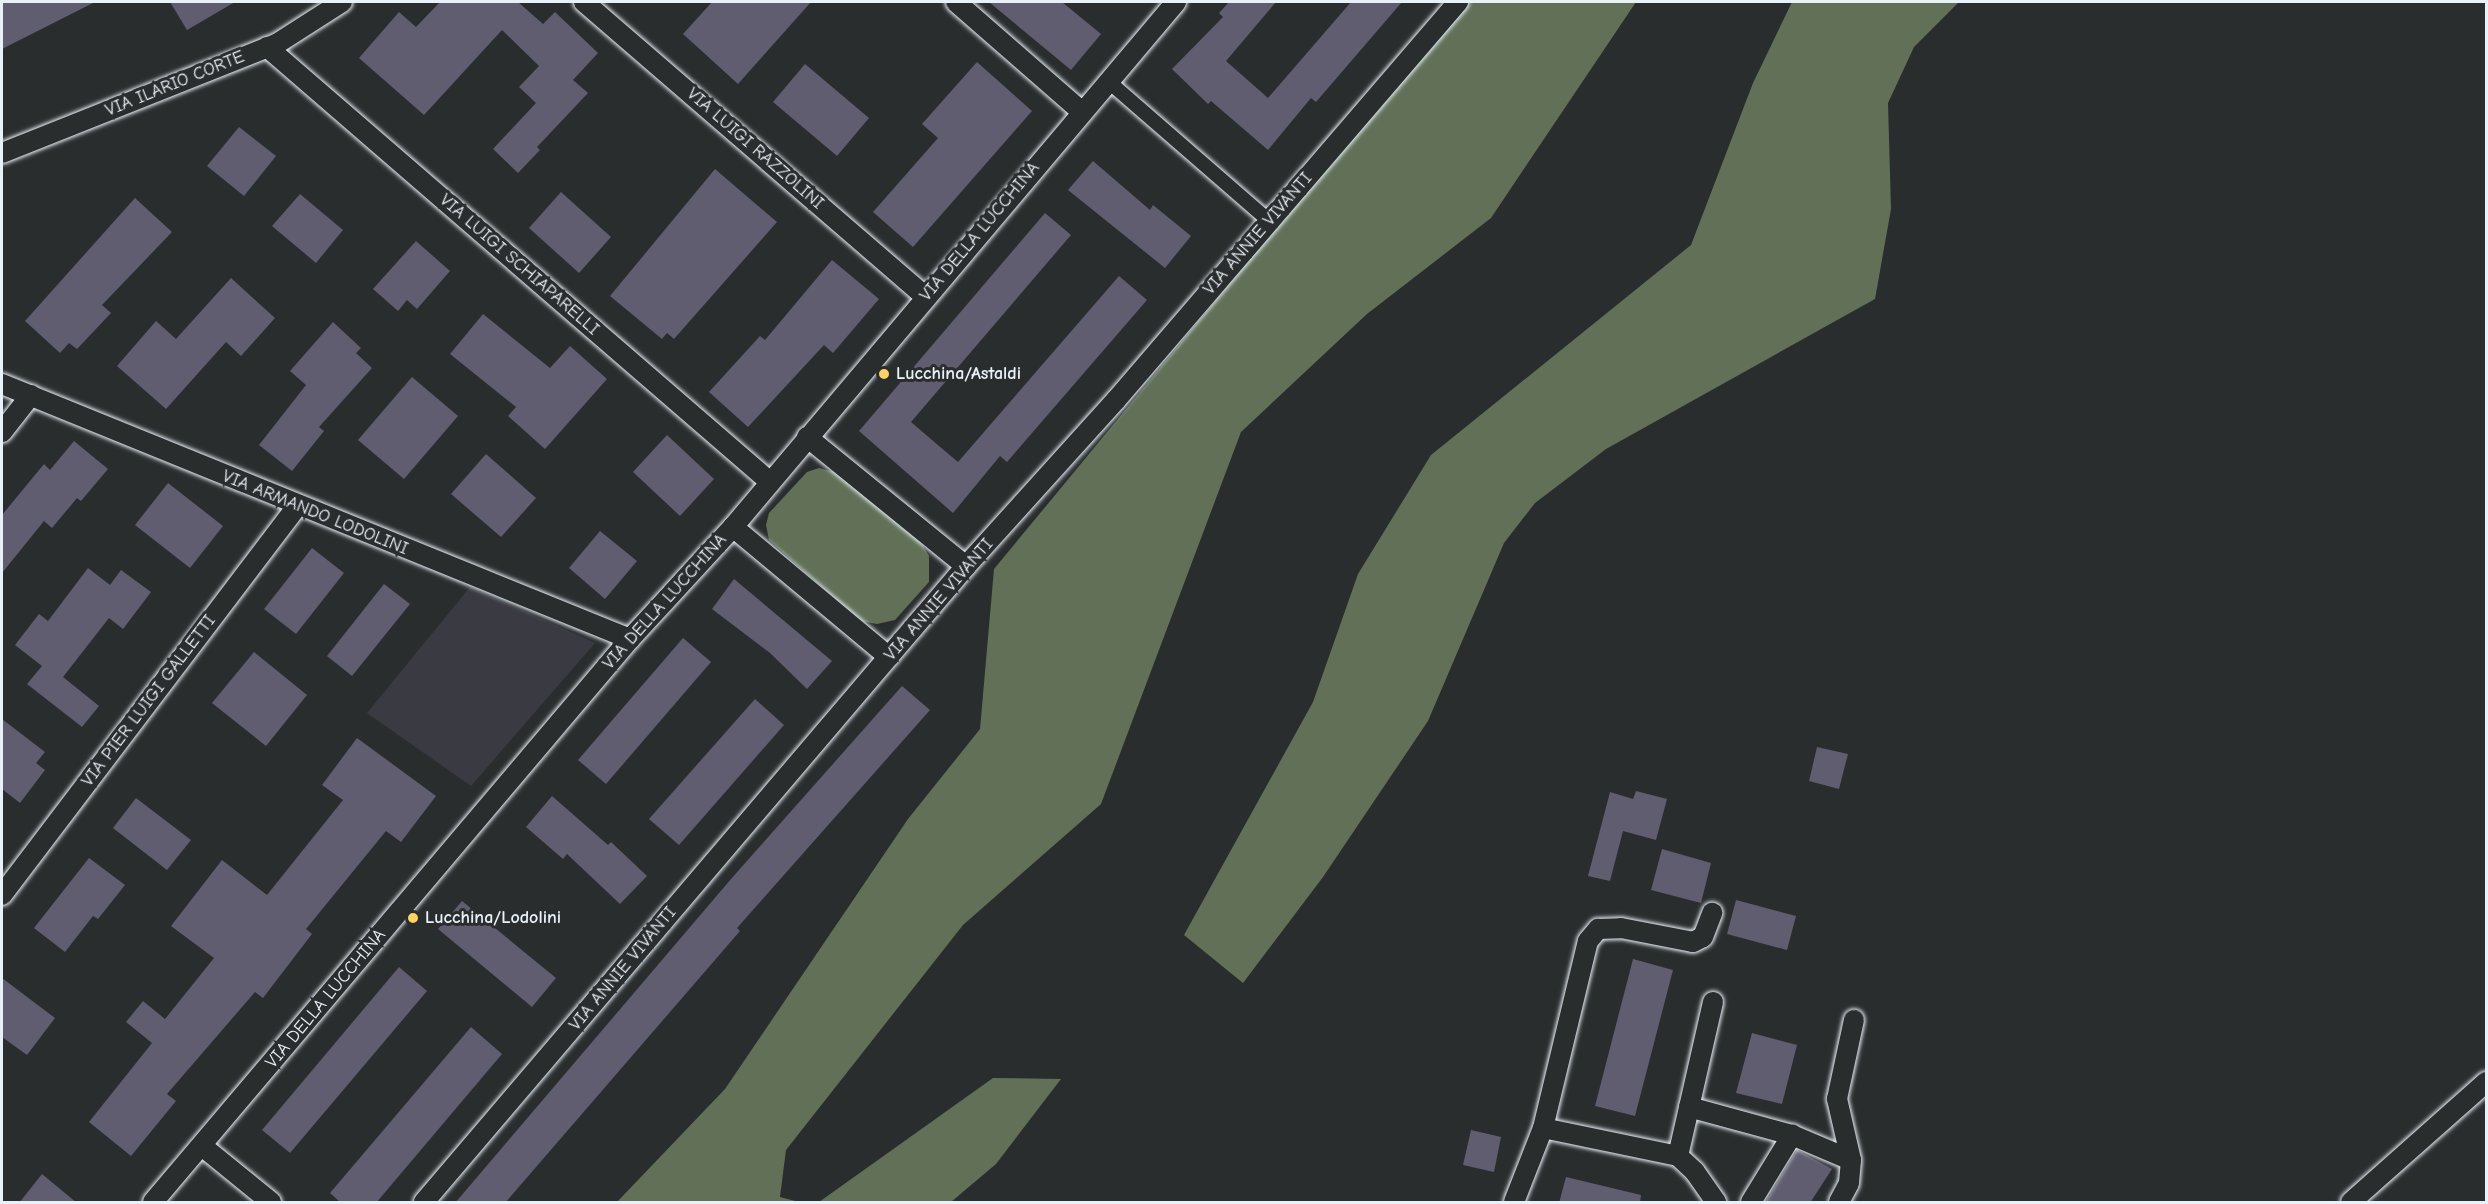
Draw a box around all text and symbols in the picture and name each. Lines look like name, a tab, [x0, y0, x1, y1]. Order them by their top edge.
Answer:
street label: VIA ILARIO CORTE	[102, 46, 248, 122]
street label: VIA LUIGI RAZZOLINI	[682, 84, 828, 214]
street label: VIA DELLA LUCCHINA	[915, 158, 1045, 306]
street label: VIA ANNIE VIVANTI	[1199, 168, 1317, 300]
street label: VIA LUIGI SCHIAPARELLI	[435, 190, 603, 340]
place label: Lucchina/Astaldi	[896, 363, 1021, 385]
marker: Lucchina/Astaldi	[877, 367, 891, 381]
street label: VIA ARMANDO LODOLINI	[219, 466, 411, 560]
street label: VIA DELLA LUCCHINA	[598, 530, 732, 674]
street label: VIA ANNIE VIVANTI	[880, 534, 998, 666]
street label: VIA PIER LUIGI GALLETTI	[77, 611, 221, 791]
street label: VIA ANNIE VIVANTI	[565, 903, 681, 1035]
place label: Lucchina/Lodolini	[425, 907, 561, 929]
marker: Lucchina/Lodolini	[406, 911, 420, 925]
street label: VIA DELLA LUCCHINA	[261, 925, 391, 1073]

